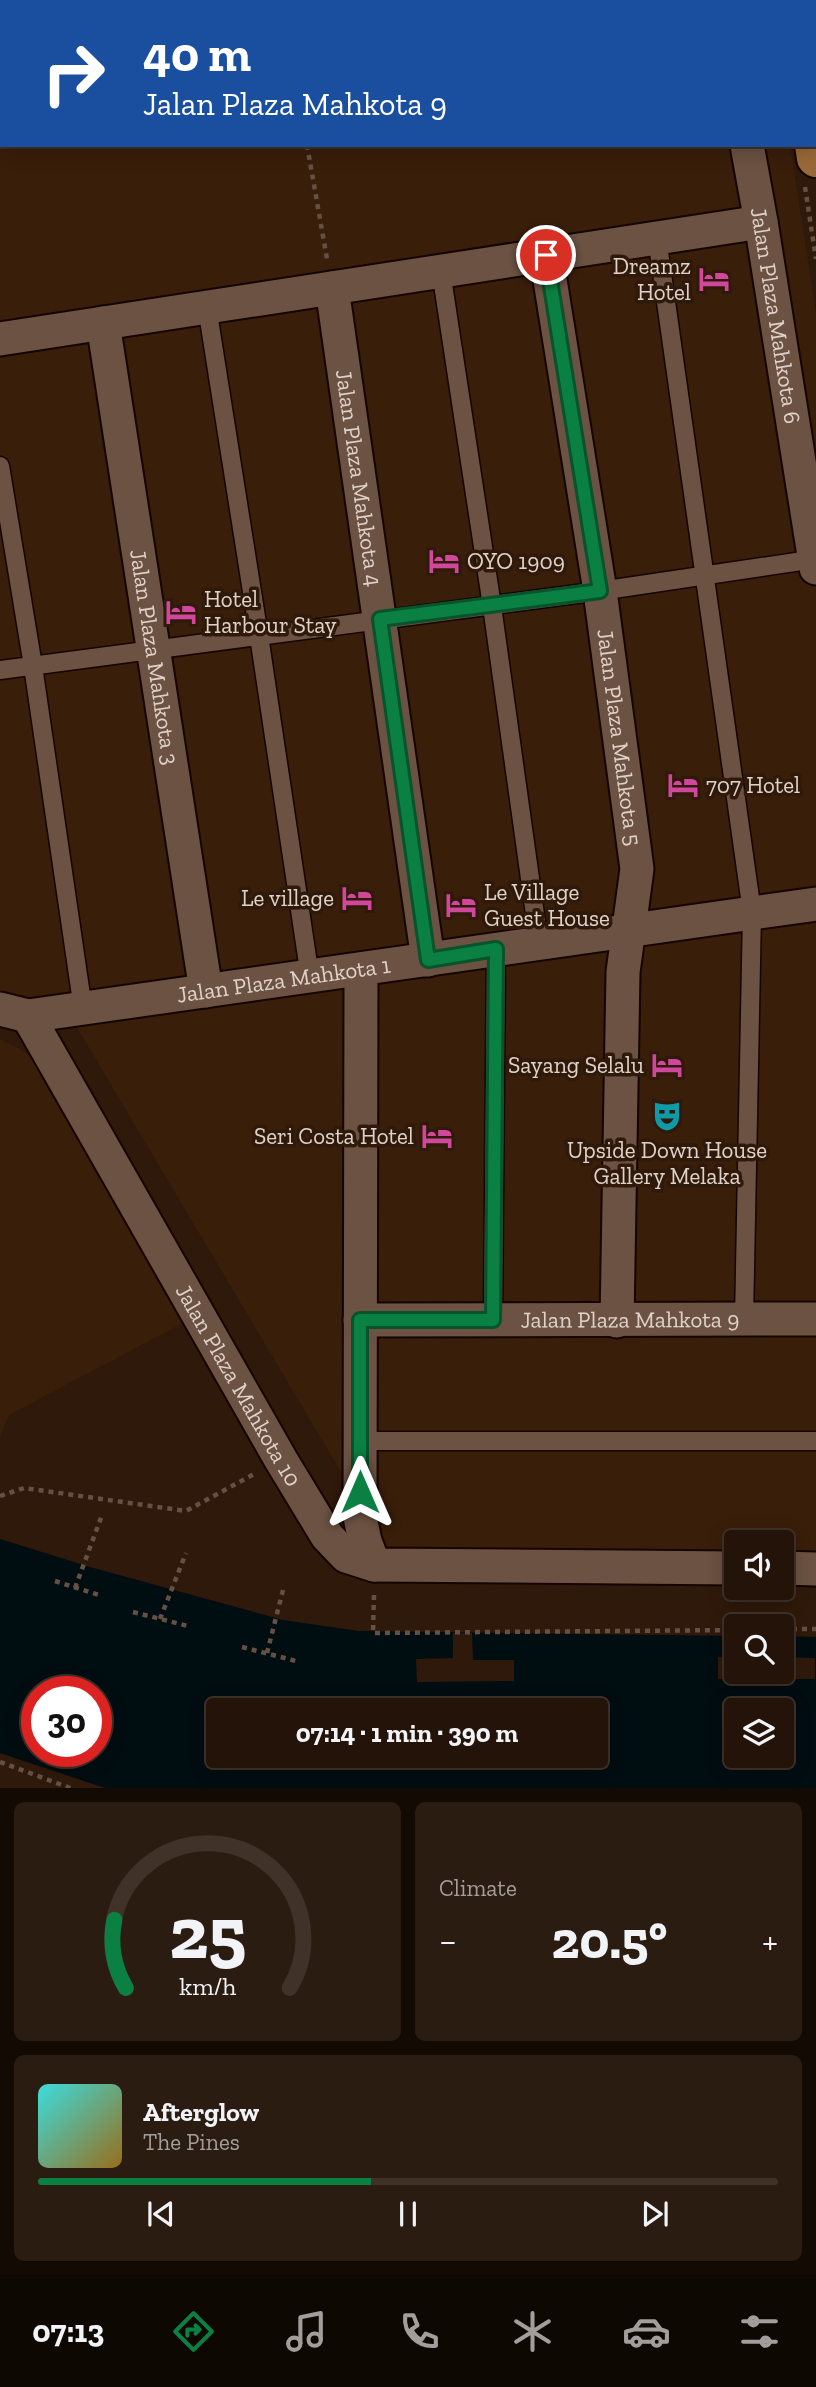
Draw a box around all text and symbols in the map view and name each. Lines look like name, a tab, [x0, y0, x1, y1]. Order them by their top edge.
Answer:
text: 40 m	[143, 25, 251, 84]
icon: right	[28, 28, 119, 119]
text: Jalan Plaza Mahkota 9	[143, 85, 447, 123]
street label: Jalan Plaza Mahkota 6	[745, 205, 807, 426]
pin	[516, 225, 576, 285]
icon: arrive	[527, 236, 565, 274]
place label: Dreamz Hotel	[613, 252, 691, 306]
hotel icon: Dreamz Hotel	[697, 262, 731, 296]
street label: Jalan Plaza Mahkota 4	[330, 368, 388, 588]
hotel icon: OYO 1909	[427, 544, 461, 578]
street label: Jalan Plaza Mahkota 3	[124, 547, 185, 767]
place label: OYO 1909	[467, 547, 565, 575]
place label: Hotel Harbour Stay	[204, 585, 337, 639]
hotel icon: Hotel Harbour Stay	[164, 595, 198, 629]
street label: Jalan Plaza Mahkota 5	[591, 627, 648, 847]
hotel icon: 707 Hotel	[666, 768, 700, 802]
place label: 707 Hotel	[706, 771, 800, 799]
place label: Le Village Guest House	[484, 878, 610, 932]
hotel icon: Le village	[340, 881, 374, 915]
place label: Le village	[241, 884, 334, 912]
hotel icon: Le Village Guest House	[444, 888, 478, 922]
street label: Jalan Plaza Mahkota 1	[175, 951, 392, 1009]
hotel icon: Sayang Selalu	[650, 1048, 684, 1082]
place label: Sayang Selalu	[508, 1051, 644, 1079]
theatre icon: Upside Down House Gallery Melaka	[650, 1099, 684, 1133]
hotel icon: Seri Costa Hotel	[420, 1119, 454, 1153]
place label: Seri Costa Hotel	[254, 1122, 414, 1150]
place label: Upside Down House Gallery Melaka	[567, 1136, 767, 1190]
street label: Jalan Plaza Mahkota 10	[170, 1279, 308, 1491]
street label: Jalan Plaza Mahkota 9	[521, 1305, 739, 1334]
position arrow	[323, 1455, 397, 1529]
map controls	[724, 1530, 794, 1768]
button: sound	[724, 1530, 794, 1600]
button: search	[724, 1614, 794, 1684]
speed limit sign: 30	[21, 1676, 112, 1767]
button: layers	[724, 1698, 794, 1768]
text: 07:14 · 1 min · 390 m	[296, 1717, 518, 1749]
text: Climate	[439, 1874, 517, 1902]
text: 25	[169, 1889, 246, 1977]
text: 20.5°	[552, 1909, 667, 1971]
text: −	[439, 1918, 457, 1964]
text: +	[762, 1918, 778, 1964]
text: km/h	[179, 1970, 236, 2000]
text: Afterglow	[143, 2096, 259, 2128]
text: The Pines	[143, 2128, 240, 2156]
icon: previous	[142, 2195, 180, 2233]
icon: pause	[389, 2195, 427, 2233]
icon: next	[636, 2195, 674, 2233]
icon: directions	[169, 2307, 218, 2356]
icon: music	[282, 2307, 331, 2356]
icon: phone	[395, 2307, 444, 2356]
icon: climate	[508, 2307, 557, 2356]
icon: car	[622, 2307, 671, 2356]
icon: filters	[735, 2307, 784, 2356]
text: 07:13	[32, 2312, 104, 2350]

